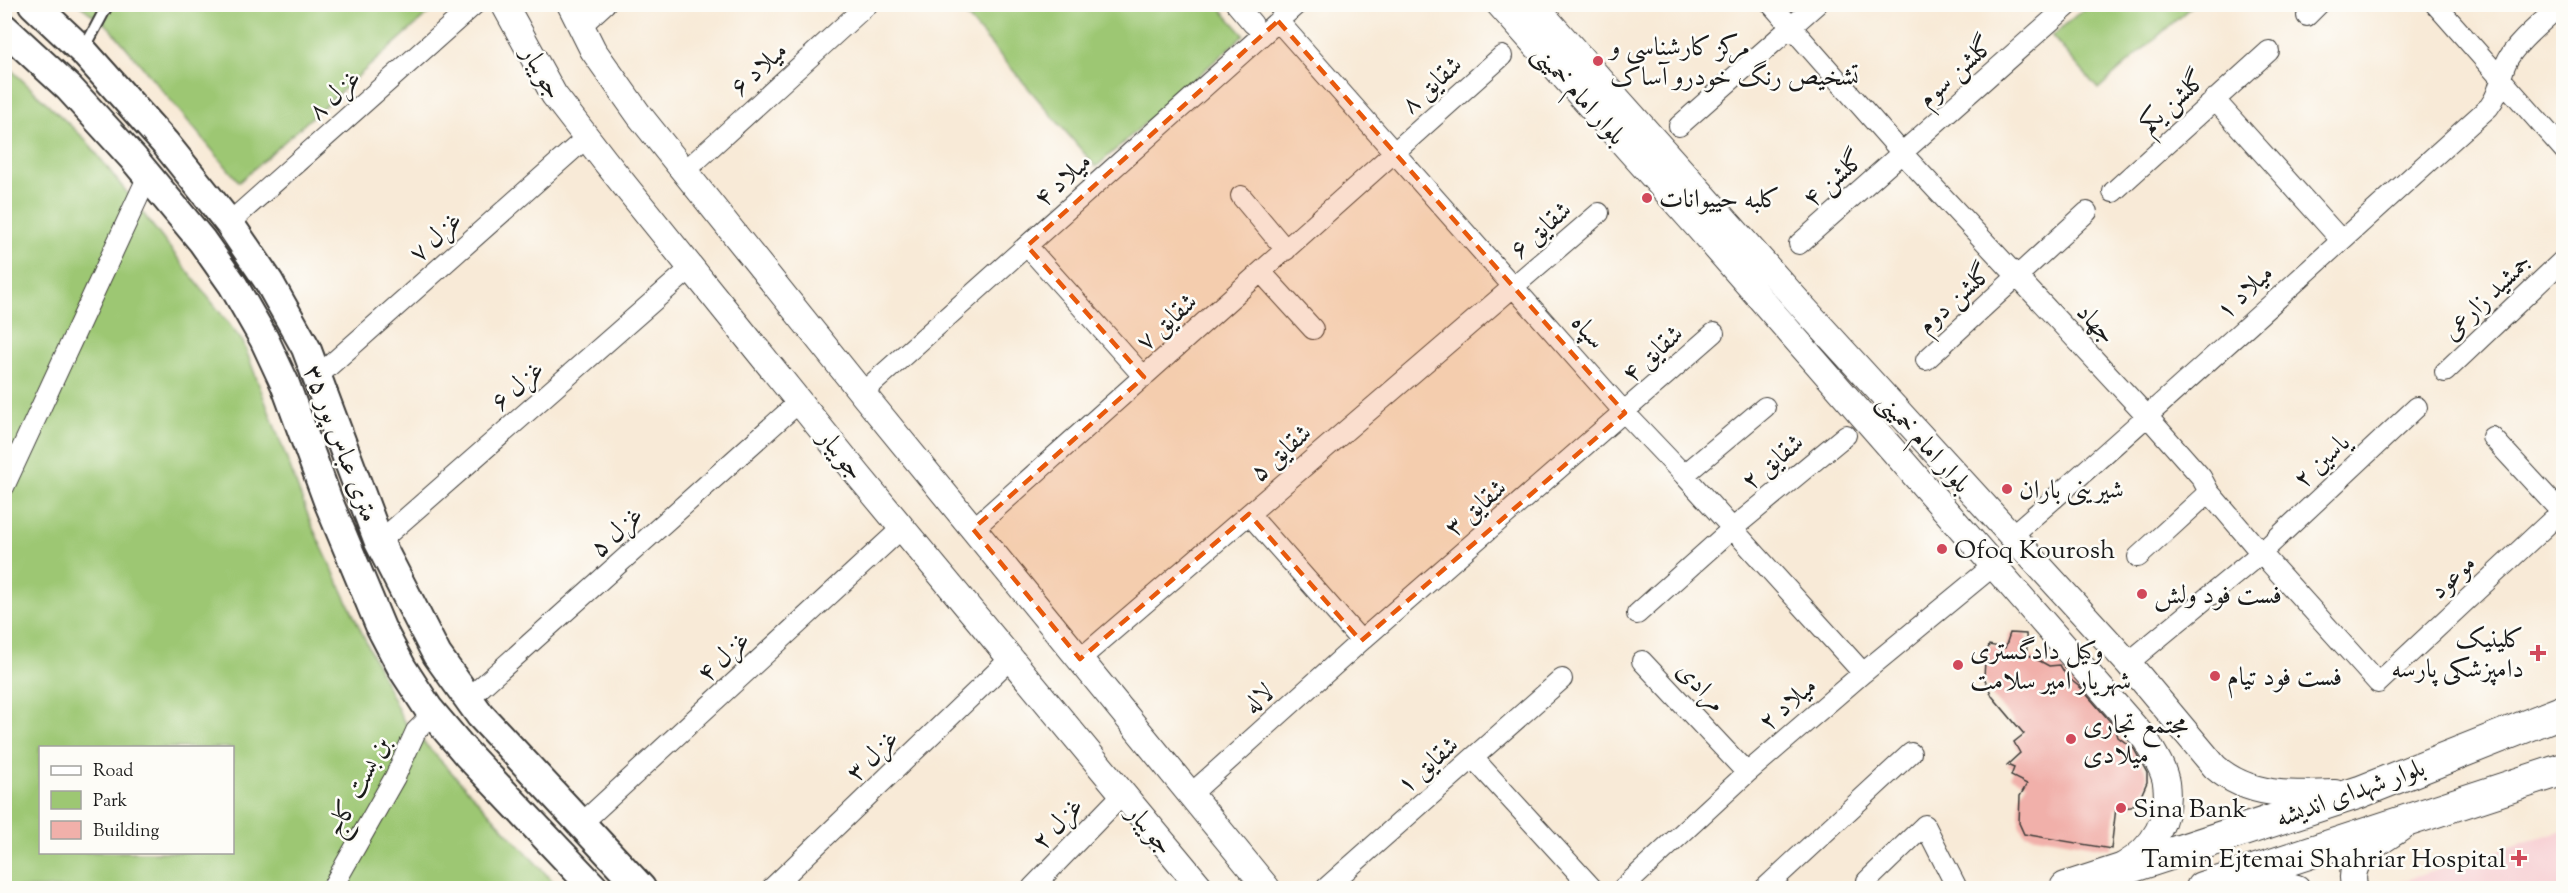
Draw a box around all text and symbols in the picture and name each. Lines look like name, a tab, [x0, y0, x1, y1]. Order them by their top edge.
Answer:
street label: گلشن سوم	[1910, 28, 2005, 119]
place label: مرکز کارشناسی و تشخیص رنگ خودرو آساک	[1607, 30, 1859, 97]
street label: میلاد ۶	[722, 34, 797, 106]
street label: جویبار	[509, 37, 571, 107]
street label: بلوار امام خمینی	[1521, 37, 1634, 156]
street label: شقایق ۸	[1394, 48, 1472, 124]
marker: مرکز کارشناسی و تشخیص رنگ خودرو آساک	[1591, 54, 1605, 68]
street label: غزل ۸	[301, 62, 371, 130]
street label: گلشن یکم	[2132, 63, 2218, 146]
street label: گلشن ۴	[1795, 142, 1874, 217]
street label: میلاد ۴	[1026, 145, 1101, 217]
place label: کلبه حییوانات	[1659, 182, 1780, 219]
marker: کلبه حییوانات	[1640, 191, 1654, 205]
street label: شقایق ۶	[1502, 193, 1581, 268]
street label: غزل ۷	[402, 204, 472, 272]
street label: جمشید زارعی	[2435, 246, 2541, 350]
street label: گلشن دوم	[1910, 256, 2003, 345]
street label: میلاد ۱	[2209, 256, 2283, 329]
street label: شقایق ۷	[1129, 285, 1207, 361]
street label: جهاد	[2066, 296, 2124, 354]
street label: سپاه	[1561, 307, 1613, 359]
street label: شقایق ۴	[1615, 317, 1693, 393]
street label: غزل ۶	[483, 353, 554, 421]
street label: ۳۵ متری عباس پور	[293, 360, 387, 528]
street label: بلوار امام خمینی	[1866, 385, 1979, 504]
street label: شقایق ۵	[1242, 416, 1321, 491]
street label: جویبار	[806, 420, 872, 489]
street label: یاسین ۲	[2286, 424, 2361, 498]
street label: شقایق ۲	[1734, 426, 1813, 500]
street label: شقایق ۳	[1437, 471, 1516, 546]
place label: شیرینی باران	[2019, 473, 2124, 510]
marker: شیرینی باران	[2000, 482, 2014, 496]
street label: غزل ۵	[583, 499, 653, 567]
place label: Ofoq Kourosh	[1954, 533, 2115, 570]
marker: Ofoq Kourosh	[1935, 542, 1949, 556]
street label: موعود	[2422, 547, 2485, 609]
place label: فست فود ولش	[2154, 578, 2282, 615]
marker: فست فود ولش	[2135, 587, 2149, 601]
place label: کلینیک دامپزشکی پارسه	[2391, 622, 2524, 689]
street label: غزل ۴	[690, 623, 760, 692]
place label: وکیل دادگستری شهریار امیر سلامت	[1970, 634, 2131, 701]
marker: کلینیک دامپزشکی پارسه	[2529, 644, 2547, 662]
street label: مرادی	[1667, 654, 1734, 722]
marker: وکیل دادگستری شهریار امیر سلامت	[1951, 658, 1965, 672]
place label: فست فود تیام	[2227, 660, 2342, 699]
street label: میلاد ۲	[1751, 669, 1826, 741]
marker: فست فود تیام	[2208, 669, 2222, 683]
street label: لاله	[1236, 676, 1284, 724]
place label: مجتمع تجاری میلادی	[2083, 708, 2189, 775]
street label: غزل ۳	[839, 722, 909, 791]
street label: شقایق ۱	[1389, 728, 1468, 803]
street label: بن بست کاج	[317, 730, 404, 846]
marker: مجتمع تجاری میلادی	[2064, 732, 2078, 746]
legend	[39, 746, 234, 854]
street label: بلوار شهدای اندیشه	[2271, 750, 2431, 838]
text: Road	[93, 759, 133, 785]
text: Park	[93, 789, 128, 815]
street label: غزل ۲	[1024, 790, 1093, 860]
place label: Sina Bank	[2133, 792, 2247, 829]
street label: جویبار	[1115, 795, 1181, 864]
marker: Sina Bank	[2114, 801, 2128, 815]
text: Building	[93, 819, 159, 845]
place label: Tamin Ejtemai Shahriar Hospital	[2141, 842, 2506, 879]
marker: Tamin Ejtemai Shahriar Hospital	[2510, 849, 2528, 867]

